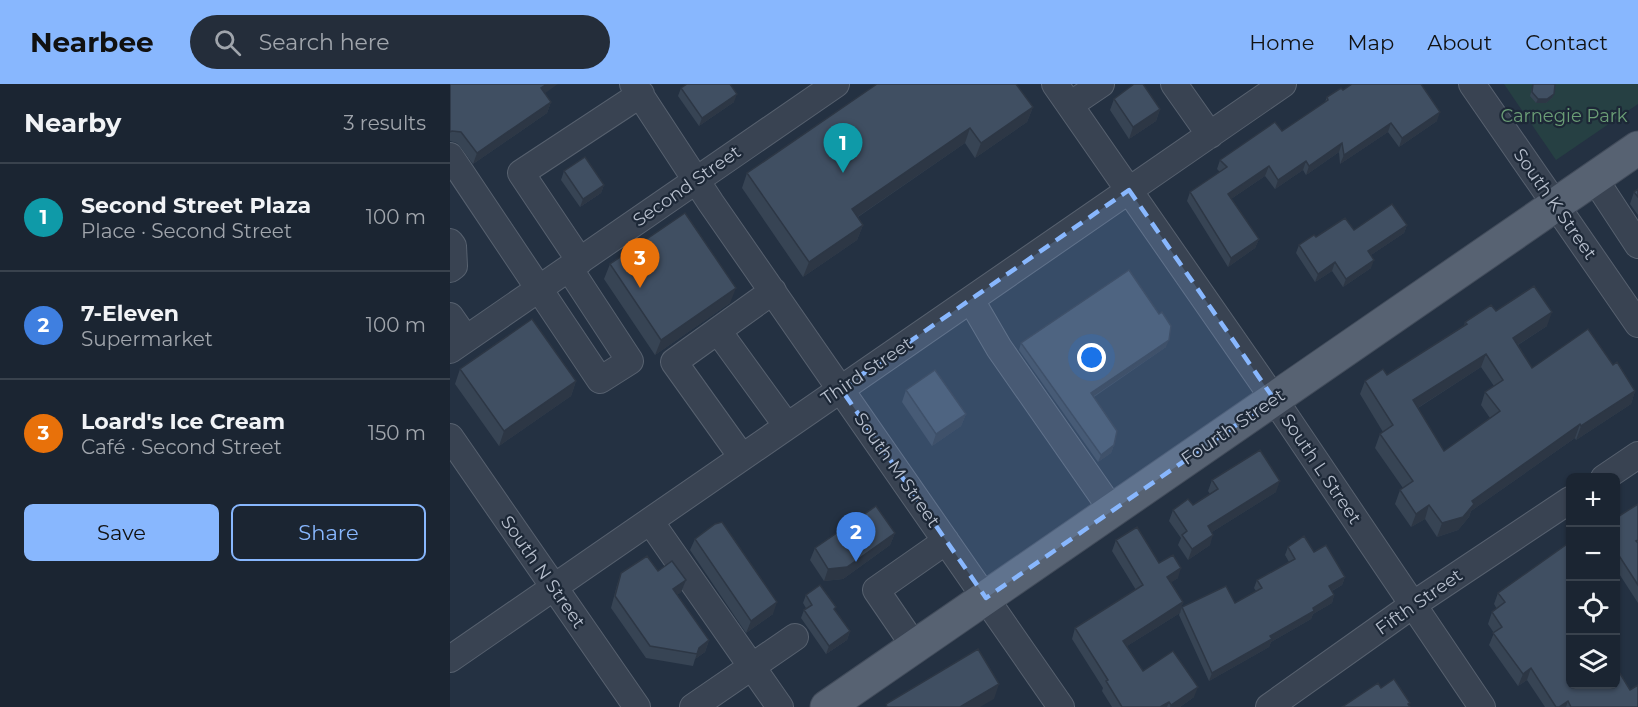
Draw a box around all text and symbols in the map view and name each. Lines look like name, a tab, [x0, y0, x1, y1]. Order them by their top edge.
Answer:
search box	[190, 15, 610, 69]
text: Nearbee	[30, 25, 154, 59]
icon: search	[211, 26, 244, 59]
text: Search here	[259, 29, 390, 56]
text: Home	[1249, 30, 1314, 55]
text: Map	[1347, 30, 1394, 55]
text: About	[1427, 30, 1492, 55]
text: Contact	[1525, 30, 1608, 55]
park label: Carnegie Park	[1500, 105, 1628, 127]
text: Nearby	[24, 107, 121, 139]
text: 3 results	[343, 111, 426, 135]
pin: 1	[824, 124, 862, 173]
street label: Second Street	[629, 141, 745, 231]
street label: South K Street	[1509, 144, 1601, 264]
text: Second Street Plaza	[81, 192, 311, 219]
text: 1	[40, 205, 47, 229]
text: 100 m	[366, 205, 426, 229]
text: Place · Second Street	[81, 219, 292, 243]
pin: 3	[620, 238, 660, 288]
text: 7-Eleven	[81, 300, 179, 327]
text: 2	[38, 313, 49, 337]
text: 100 m	[366, 313, 426, 337]
text: Supermarket	[81, 327, 213, 351]
street label: Third Street	[817, 332, 917, 410]
your location	[1077, 343, 1106, 372]
street label: Fourth Street	[1177, 384, 1289, 470]
text: Loard's Ice Cream	[81, 408, 285, 435]
street label: South M Street	[849, 408, 945, 532]
street label: South L Street	[1276, 410, 1366, 528]
text: 3	[38, 421, 49, 445]
text: 150 m	[368, 421, 426, 445]
text: Café · Second Street	[81, 435, 282, 459]
map controls	[1566, 473, 1620, 689]
button: +	[1566, 473, 1620, 527]
button: Save	[24, 504, 219, 561]
button: Share	[231, 504, 426, 561]
street label: South N Street	[496, 511, 590, 633]
pin: 2	[836, 512, 876, 562]
button: −	[1566, 527, 1620, 581]
street label: Fifth Street	[1371, 564, 1467, 640]
button: locate	[1566, 581, 1620, 635]
button: layers	[1566, 635, 1620, 689]

